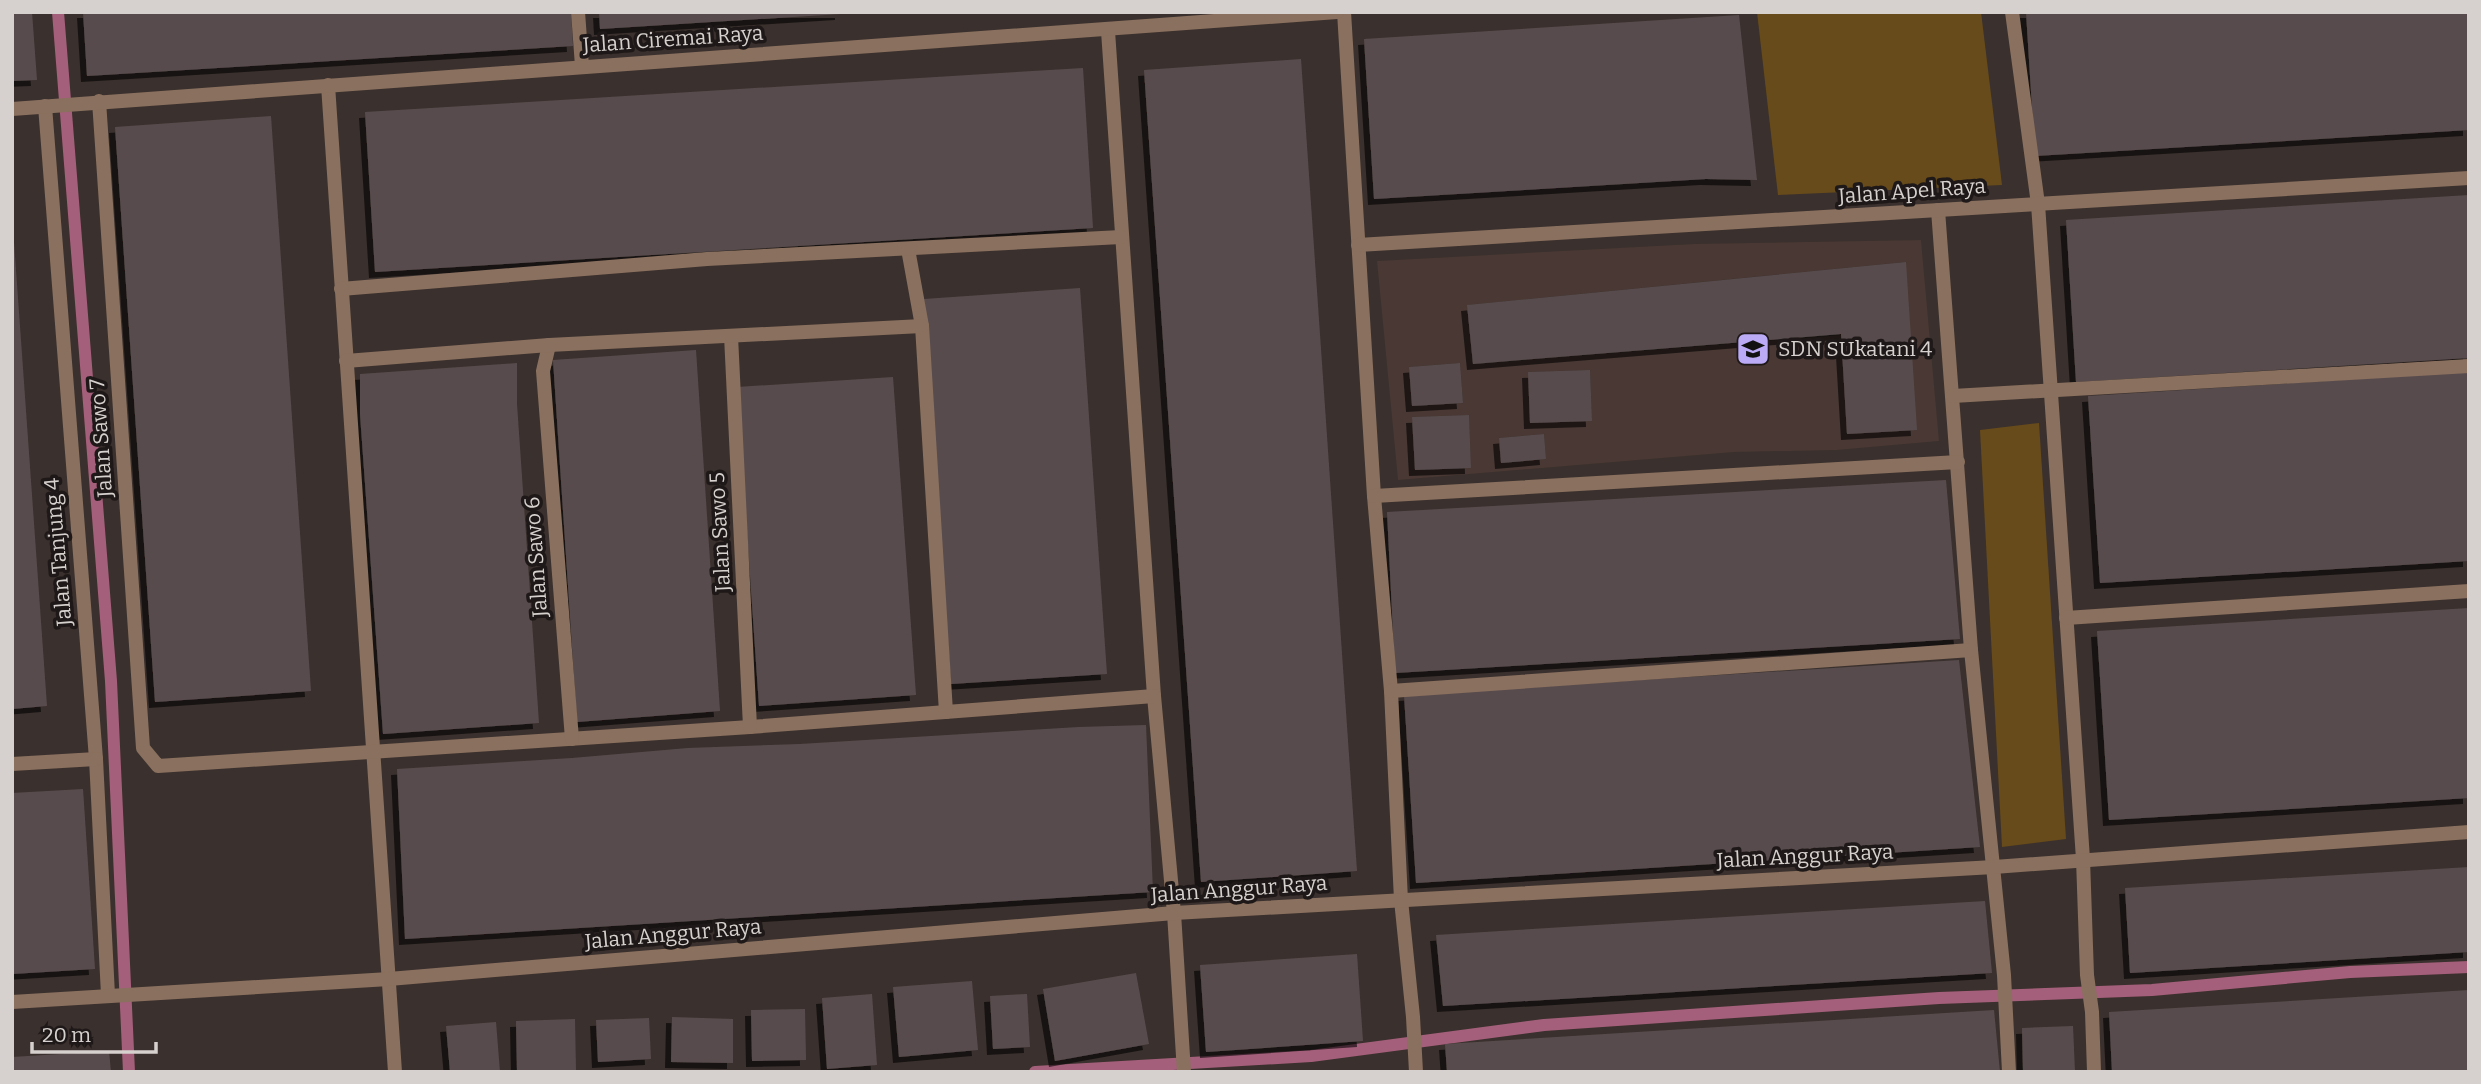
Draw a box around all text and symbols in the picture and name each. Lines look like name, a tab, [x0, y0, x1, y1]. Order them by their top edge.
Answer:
street label: Jalan Ciremai Raya	[581, 20, 765, 58]
street label: Jalan Apel Raya	[1836, 173, 1987, 209]
school or university icon: SDN SUkatani 4	[1734, 330, 1772, 368]
place label: SDN SUkatani 4	[1778, 336, 1932, 362]
street label: Jalan Sawo 7	[84, 377, 118, 499]
street label: Jalan Sawo 5	[704, 472, 736, 593]
street label: Jalan Tanjung 4	[39, 477, 78, 628]
street label: Jalan Sawo 6	[519, 496, 553, 619]
street label: Jalan Anggur Raya	[1715, 838, 1895, 874]
street label: Jalan Anggur Raya	[1149, 870, 1329, 908]
street label: Jalan Anggur Raya	[583, 913, 763, 955]
scale bar	[32, 1010, 156, 1054]
text: 20 m	[42, 1022, 91, 1048]

